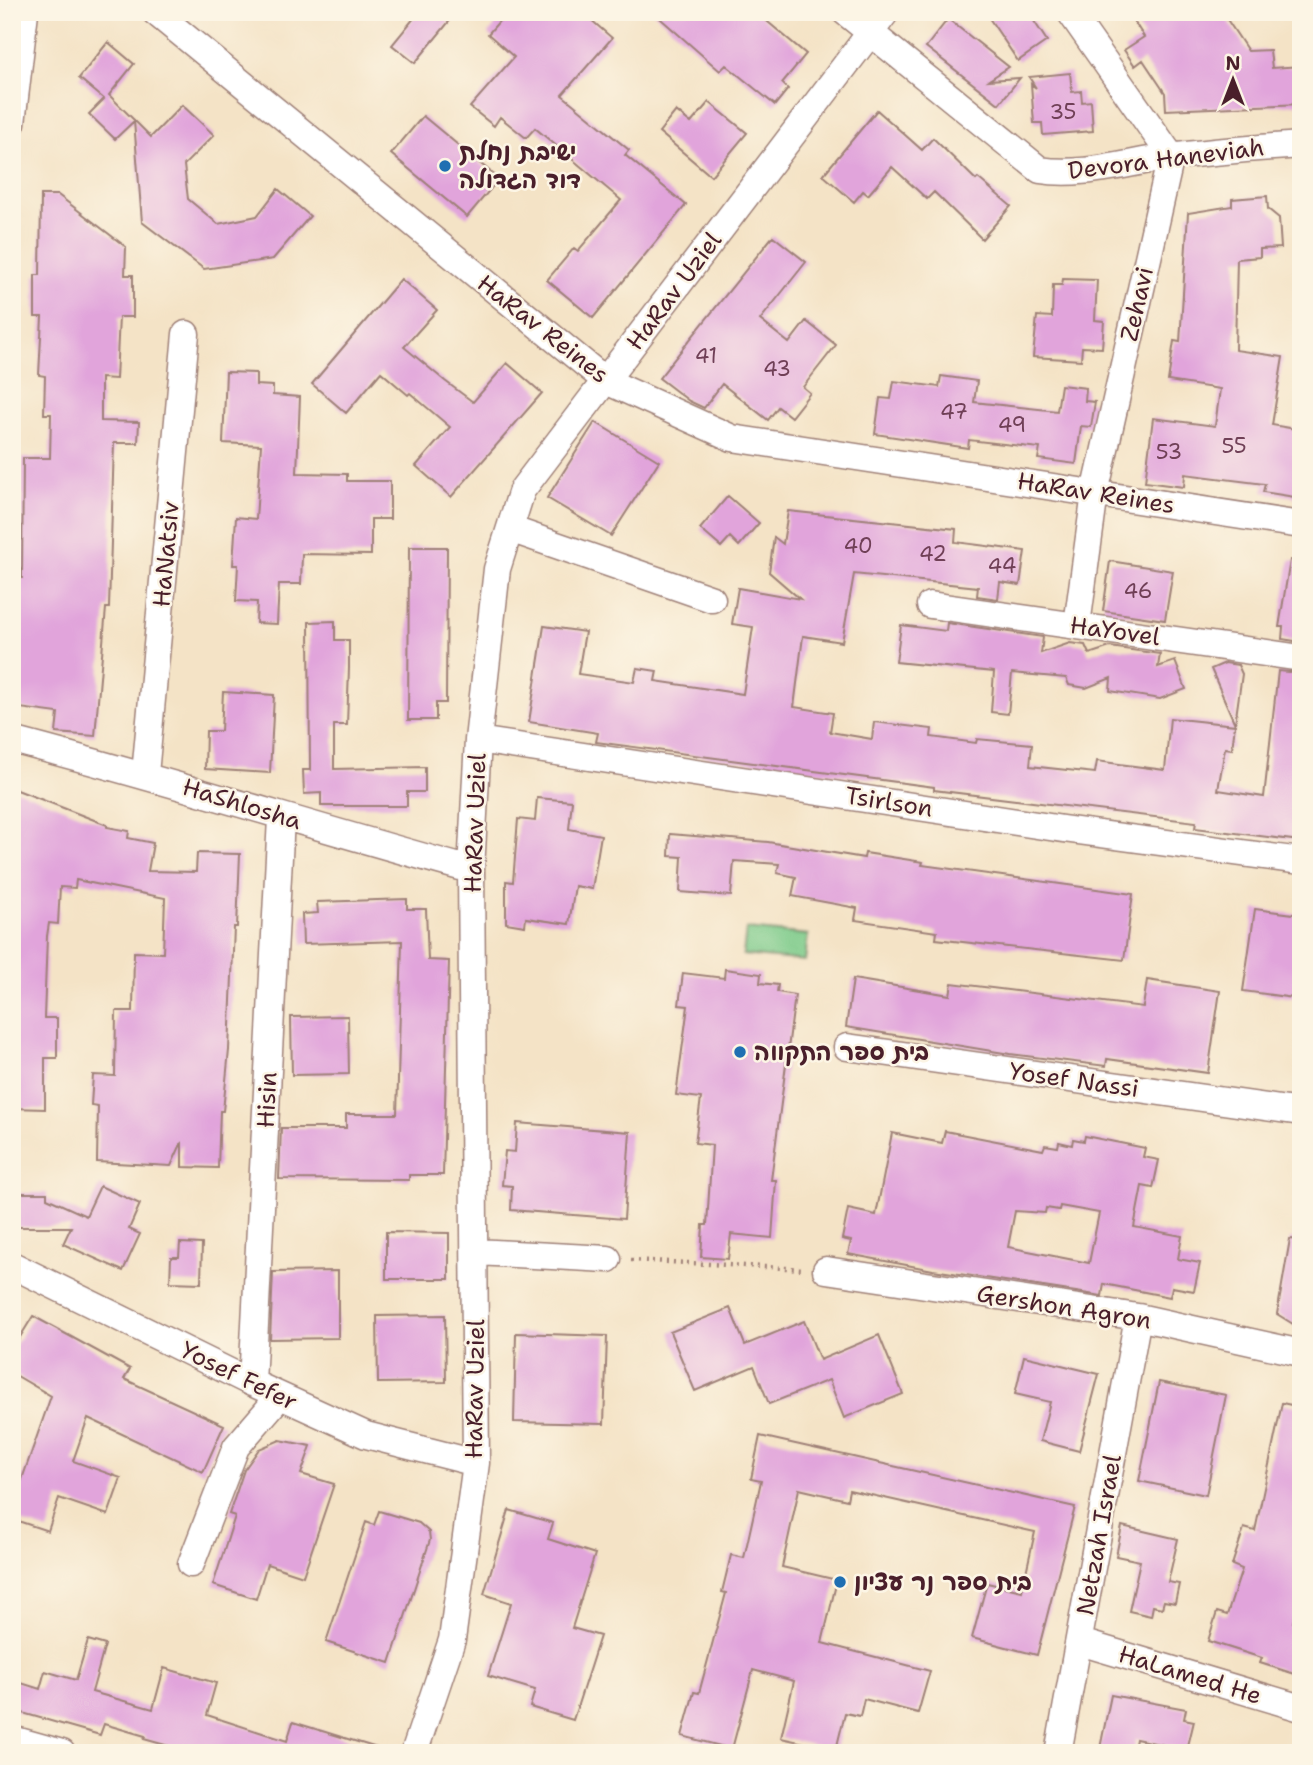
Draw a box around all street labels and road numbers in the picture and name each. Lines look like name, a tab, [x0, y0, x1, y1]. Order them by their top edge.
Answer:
street label: Devora Haneviah	[1066, 131, 1266, 187]
street label: HaRav Uziel	[619, 225, 729, 356]
street label: Zehavi	[1113, 264, 1161, 344]
street label: HaRav Reines	[471, 267, 615, 391]
street label: HaRav Reines	[1015, 465, 1177, 521]
street label: HaNatsiv	[145, 500, 187, 608]
street label: HaYovel	[1068, 609, 1163, 653]
street label: HaRav Uziel	[457, 752, 493, 893]
street label: HaShlosha	[179, 771, 305, 837]
street label: Tsirlson	[843, 779, 935, 825]
street label: Yosef Nassi	[1007, 1055, 1141, 1105]
street label: Hisin	[250, 1071, 284, 1129]
street label: Gershon Agron	[974, 1277, 1154, 1337]
street label: HaRav Uziel	[458, 1318, 492, 1459]
street label: Yosef Fefer	[175, 1334, 303, 1418]
street label: Netzah Israel	[1069, 1451, 1129, 1618]
street label: HaLamed He	[1115, 1638, 1265, 1712]

